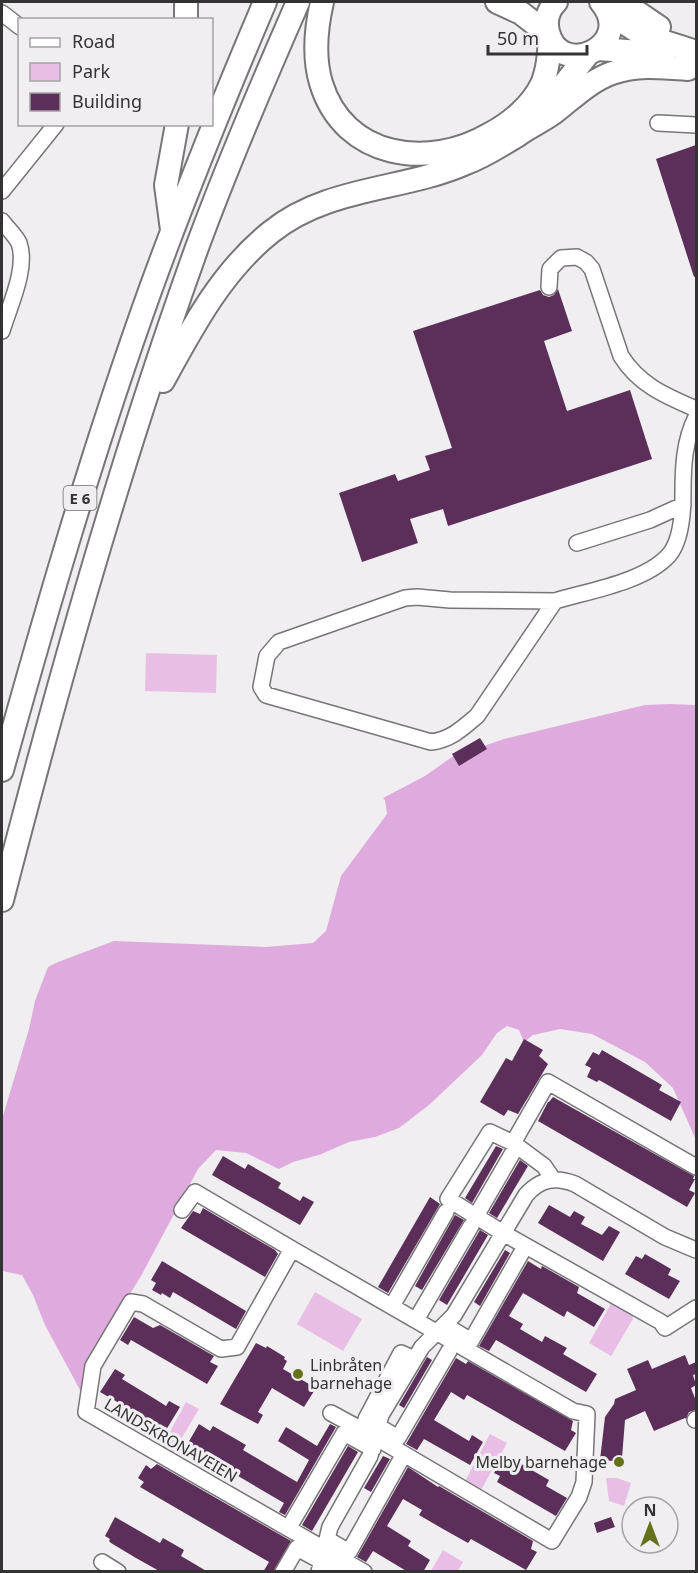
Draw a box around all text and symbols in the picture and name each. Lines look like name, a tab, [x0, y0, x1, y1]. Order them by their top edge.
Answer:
legend	[18, 18, 213, 126]
scale bar	[488, 18, 587, 56]
text: 50 m	[497, 26, 539, 50]
text: Road	[72, 29, 115, 53]
text: Park	[72, 59, 110, 83]
text: Building	[72, 89, 142, 113]
road number: E 6	[64, 486, 97, 510]
place label: Linbråten barnehage	[310, 1354, 392, 1394]
marker: Linbråten barnehage	[291, 1367, 305, 1381]
street label: LANDSKRONAVEIEN	[100, 1393, 242, 1487]
place label: Melby barnehage	[475, 1451, 607, 1473]
marker: Melby barnehage	[612, 1455, 626, 1469]
north arrow	[620, 1495, 680, 1555]
text: N	[643, 1499, 657, 1521]

